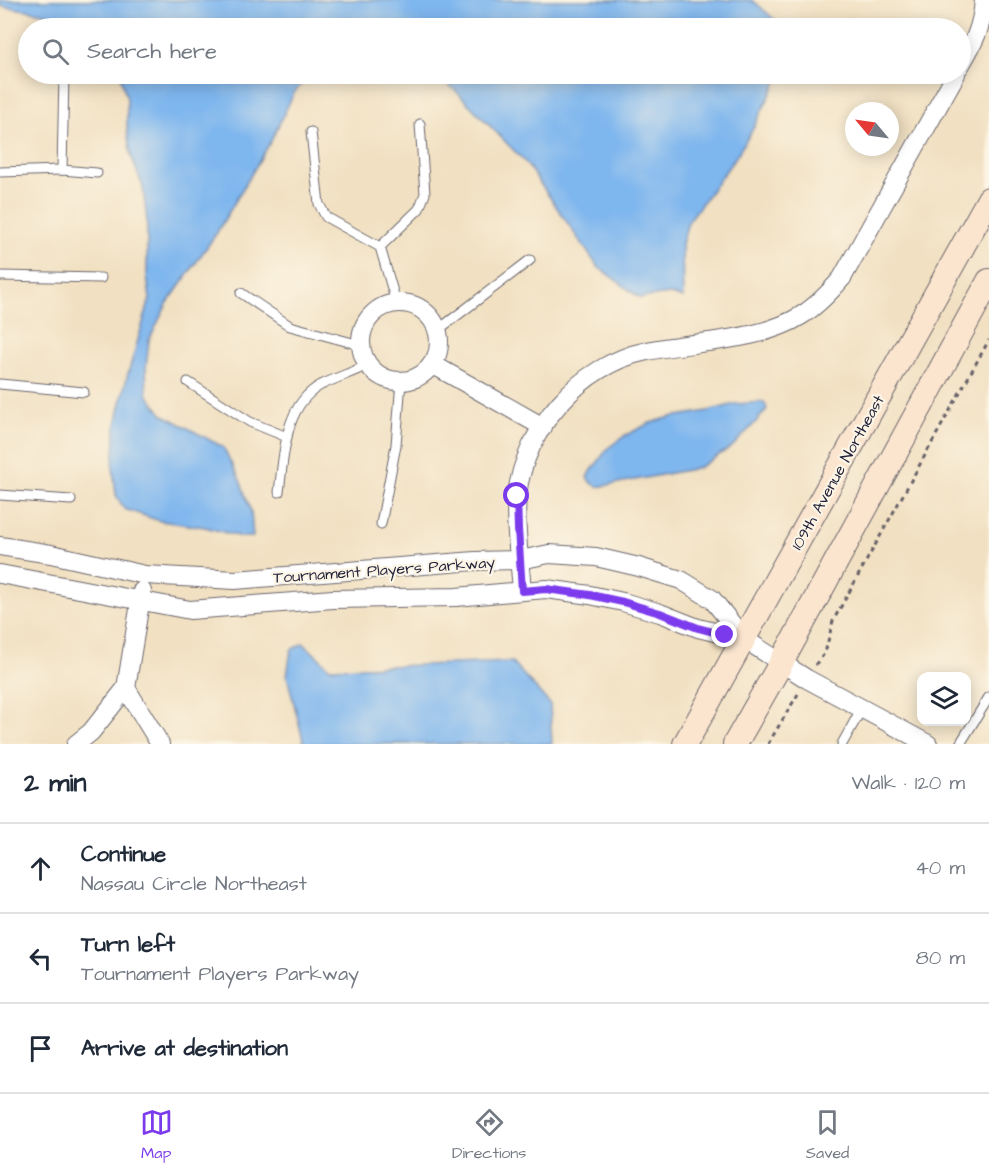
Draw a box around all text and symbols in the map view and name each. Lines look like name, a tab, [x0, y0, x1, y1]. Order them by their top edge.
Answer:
search box	[18, 18, 971, 84]
icon: search	[39, 35, 72, 68]
text: Search here	[87, 36, 217, 67]
north arrow	[845, 102, 899, 156]
street label: 109th Avenue Northeast	[786, 391, 890, 554]
route start	[503, 482, 529, 508]
street label: Tournament Players Parkway	[272, 551, 496, 590]
route end	[711, 621, 737, 647]
map controls	[917, 672, 971, 726]
button: layers	[917, 672, 971, 726]
text: 2 min	[24, 765, 86, 801]
text: Walk · 120 m	[852, 769, 965, 797]
text: Continue	[81, 839, 166, 870]
icon: ahead	[24, 852, 57, 885]
text: 40 m	[915, 854, 965, 882]
text: Nassau Circle Northeast	[81, 870, 307, 898]
text: Turn left	[81, 929, 175, 960]
icon: left	[24, 942, 57, 975]
text: 80 m	[916, 944, 965, 972]
text: Tournament Players Parkway	[81, 960, 359, 988]
icon: arrive	[24, 1032, 57, 1065]
text: Arrive at destination	[81, 1033, 288, 1064]
tab: Map	[140, 1106, 173, 1164]
tab: Directions	[452, 1106, 526, 1164]
tab: Saved	[806, 1106, 849, 1164]

